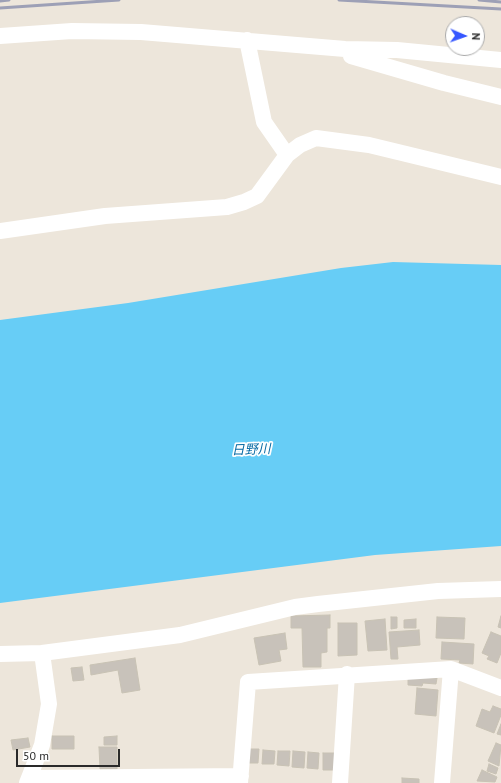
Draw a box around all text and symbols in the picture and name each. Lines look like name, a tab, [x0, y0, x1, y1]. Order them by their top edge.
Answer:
north arrow	[445, 16, 485, 56]
text: N	[469, 33, 483, 40]
water label: 日野川	[231, 442, 271, 458]
scale bar	[18, 741, 122, 767]
text: 50 m	[23, 748, 49, 763]

